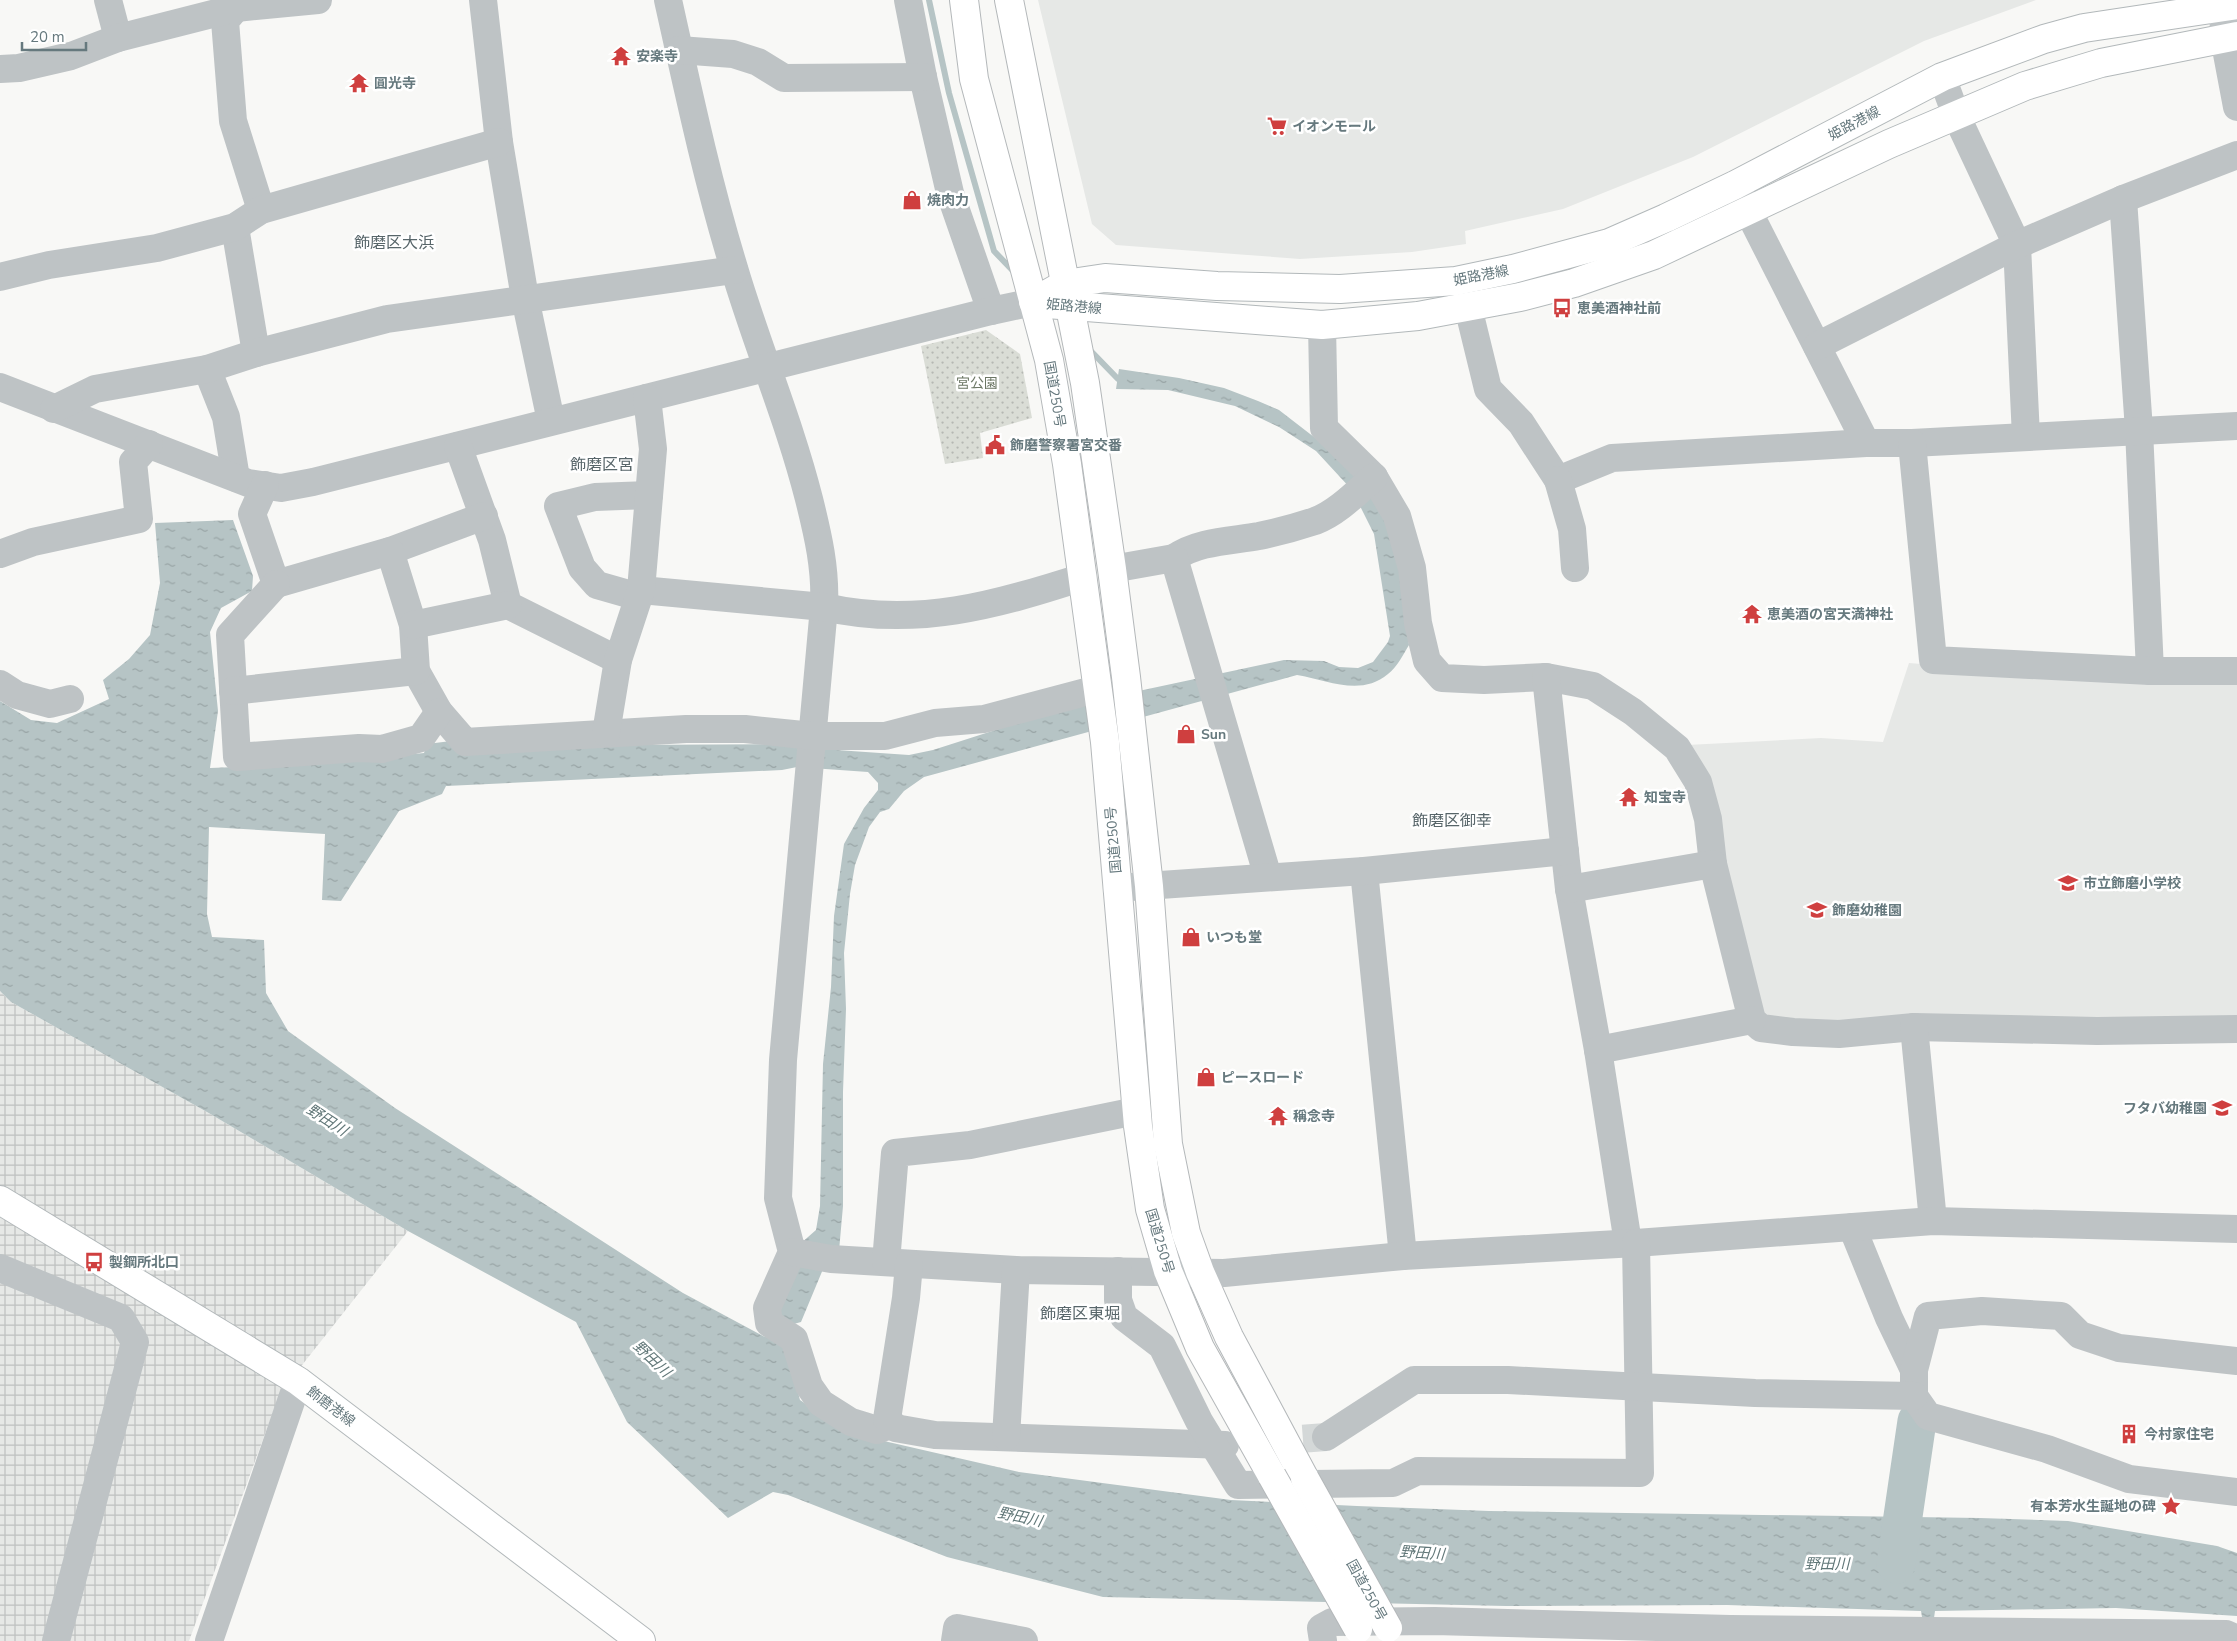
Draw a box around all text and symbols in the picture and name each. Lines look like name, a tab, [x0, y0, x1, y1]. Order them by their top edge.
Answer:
scale bar	[22, 20, 86, 52]
text: 20 m	[30, 27, 65, 47]
temple icon: 安楽寺	[610, 45, 632, 67]
place label: 安楽寺	[636, 47, 678, 66]
temple icon: 圓光寺	[348, 72, 370, 94]
place label: 圓光寺	[374, 74, 416, 93]
street label: 姫路港線	[1825, 102, 1883, 145]
supermarket icon: イオンモール	[1266, 115, 1288, 137]
place label: イオンモール	[1292, 117, 1376, 136]
shop icon: 焼肉力	[901, 189, 923, 211]
place label: 焼肉力	[927, 191, 969, 210]
district label: 飾磨区大浜	[354, 232, 434, 254]
street label: 姫路港線	[1452, 261, 1510, 290]
street label: 姫路港線	[1045, 295, 1103, 318]
bus stop icon: 恵美酒神社前	[1551, 297, 1573, 319]
place label: 恵美酒神社前	[1577, 299, 1661, 318]
street label: 国道250号	[1039, 359, 1070, 429]
park label: 宮公園	[956, 374, 998, 393]
public building icon: 飾磨警察署宮交番	[984, 434, 1006, 456]
place label: 飾磨警察署宮交番	[1010, 436, 1122, 455]
district label: 飾磨区宮	[570, 454, 634, 476]
temple icon: 恵美酒の宮天満神社	[1741, 603, 1763, 625]
place label: 恵美酒の宮天満神社	[1767, 605, 1893, 624]
shop icon: Sun	[1175, 723, 1197, 745]
place label: Sun	[1201, 725, 1226, 744]
temple icon: 知宝寺	[1618, 786, 1640, 808]
place label: 知宝寺	[1644, 788, 1686, 807]
street label: 国道250号	[1101, 806, 1126, 874]
district label: 飾磨区御幸	[1412, 810, 1492, 832]
school or university icon: 市立飾磨小学校	[2057, 872, 2079, 894]
place label: 市立飾磨小学校	[2083, 874, 2181, 893]
school or university icon: 飾磨幼稚園	[1806, 899, 1828, 921]
place label: 飾磨幼稚園	[1832, 901, 1902, 920]
shop icon: いつも堂	[1180, 926, 1202, 948]
place label: いつも堂	[1206, 928, 1262, 947]
shop icon: ピースロード	[1195, 1066, 1217, 1088]
place label: ピースロード	[1221, 1068, 1304, 1087]
school or university icon: フタバ幼稚園	[2211, 1097, 2233, 1119]
water label: 野田川	[303, 1099, 353, 1142]
place label: フタバ幼稚園	[2123, 1099, 2207, 1118]
temple icon: 稱念寺	[1267, 1105, 1289, 1127]
place label: 稱念寺	[1293, 1107, 1335, 1126]
street label: 国道250号	[1141, 1206, 1178, 1276]
bus stop icon: 製鋼所北口	[83, 1251, 105, 1273]
place label: 製鋼所北口	[109, 1253, 179, 1272]
district label: 飾磨区東堀	[1040, 1303, 1120, 1325]
water label: 野田川	[629, 1336, 677, 1383]
street label: 飾磨港線	[303, 1382, 359, 1431]
building icon: 今村家住宅	[2118, 1423, 2140, 1445]
place label: 今村家住宅	[2144, 1425, 2214, 1444]
place icon: 有本芳水生誕地の碑	[2160, 1495, 2182, 1517]
place label: 有本芳水生誕地の碑	[2030, 1497, 2156, 1516]
water label: 野田川	[996, 1503, 1046, 1532]
water label: 野田川	[1399, 1541, 1447, 1565]
water label: 野田川	[1804, 1554, 1851, 1574]
street label: 国道250号	[1342, 1556, 1391, 1624]

